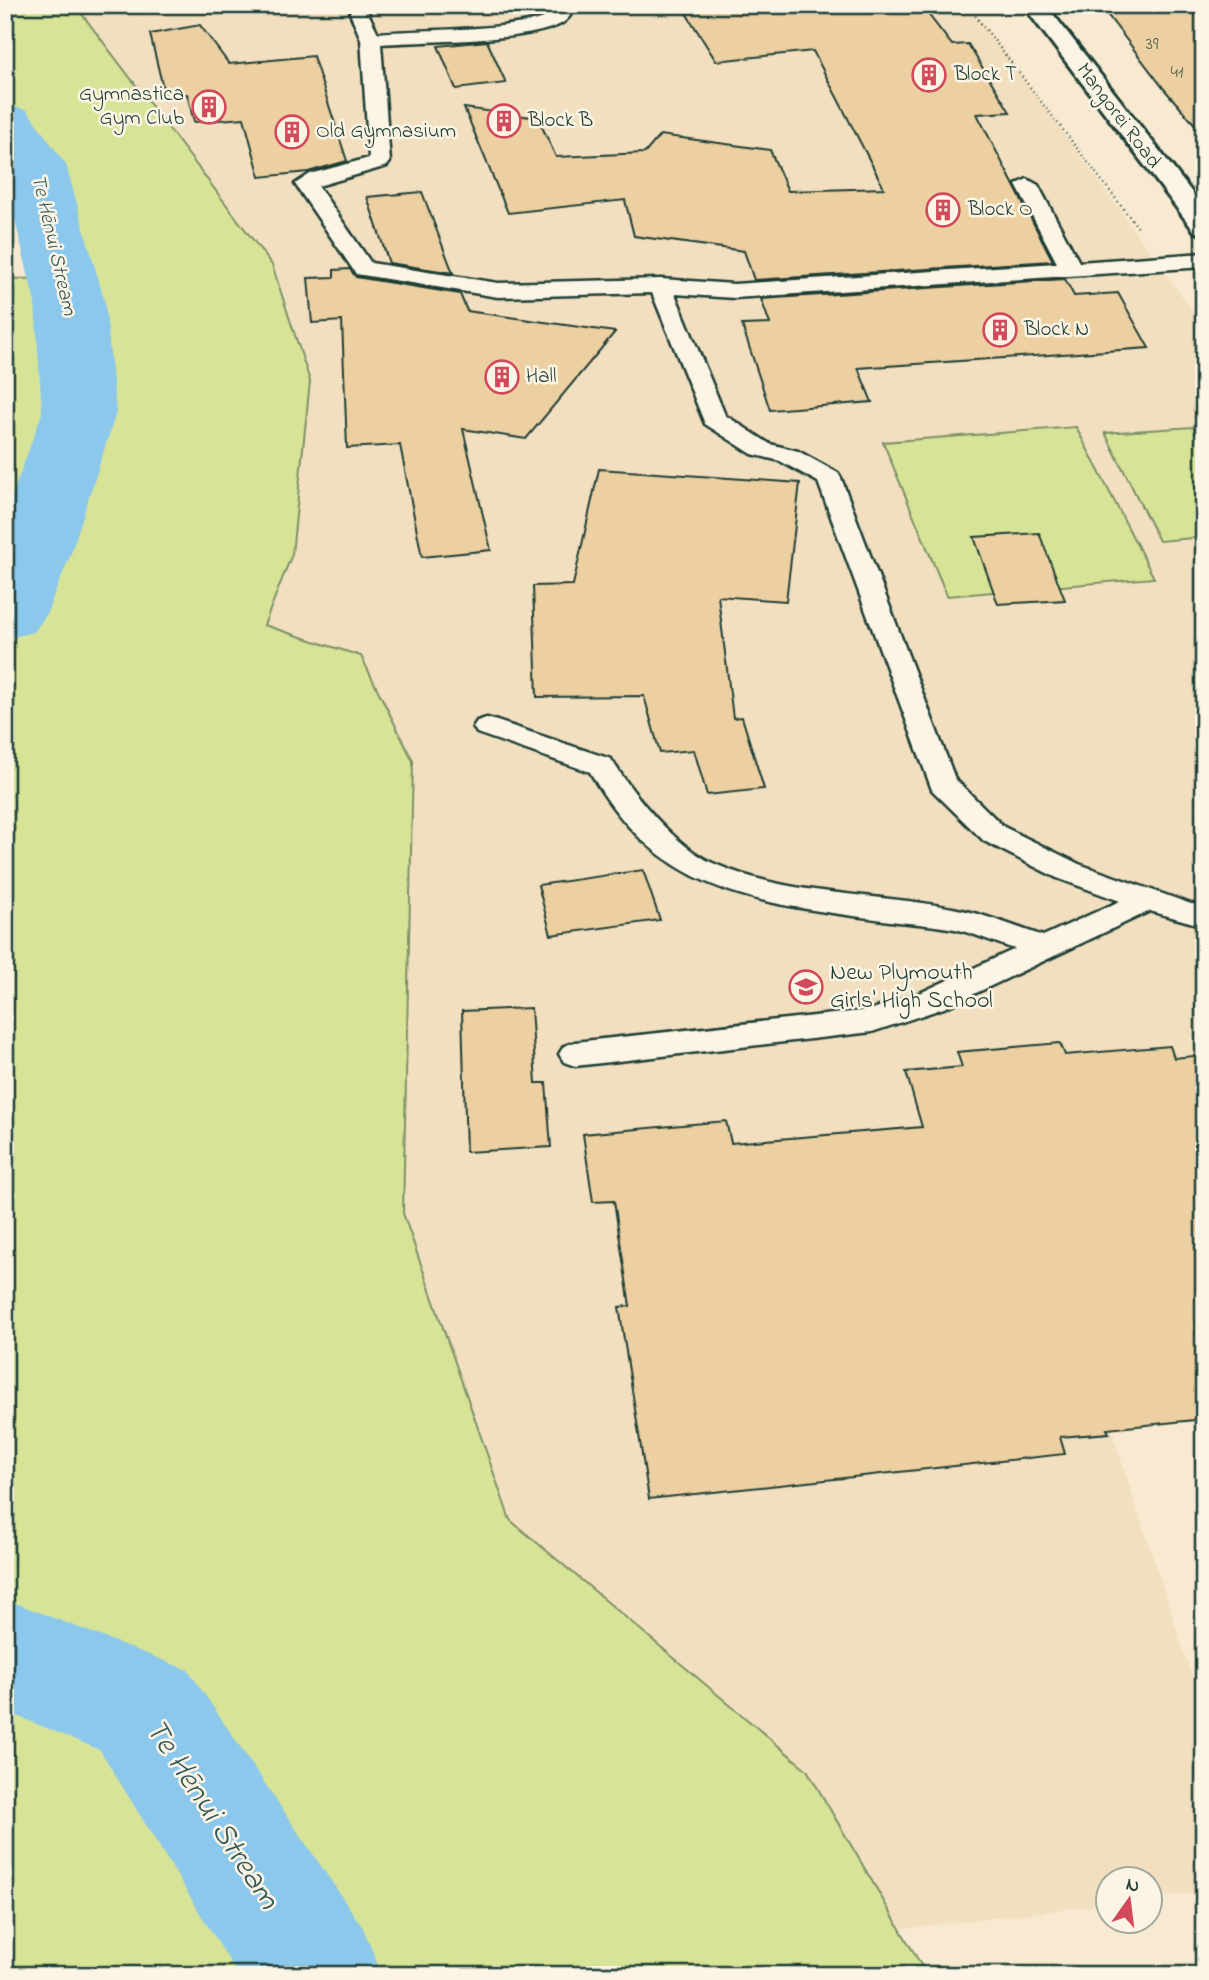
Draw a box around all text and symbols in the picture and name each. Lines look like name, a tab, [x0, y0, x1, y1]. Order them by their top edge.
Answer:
house number: 39	[1146, 32, 1159, 58]
building icon: Block T	[910, 56, 948, 94]
street label: Mangorei Road	[1067, 57, 1168, 176]
place label: Block T	[953, 60, 1017, 90]
house number: 41	[1170, 60, 1184, 86]
place label: Gymnastica Gym Club	[79, 80, 184, 136]
building icon: Gymnastica Gym Club	[190, 88, 228, 126]
building icon: Block B	[485, 102, 523, 140]
place label: Block B	[527, 106, 593, 136]
building icon: Old Gymnasium	[273, 113, 311, 151]
place label: Old Gymnasium	[316, 117, 456, 149]
water label: Te Hēnui Stream	[22, 172, 84, 319]
building icon: Block O	[924, 191, 962, 229]
place label: Block O	[967, 195, 1033, 225]
building icon: Block N	[981, 311, 1019, 349]
place label: Block N	[1023, 315, 1089, 345]
building icon: Hall	[483, 358, 521, 396]
place label: Hall	[526, 362, 557, 392]
place label: New Plymouth Girls' High School	[830, 956, 993, 1019]
school or university icon: New Plymouth Girls' High School	[787, 968, 825, 1006]
water label: Te Hēnui Stream	[132, 1710, 291, 1921]
north arrow	[1094, 1864, 1164, 1934]
text: N	[1123, 1871, 1142, 1901]

